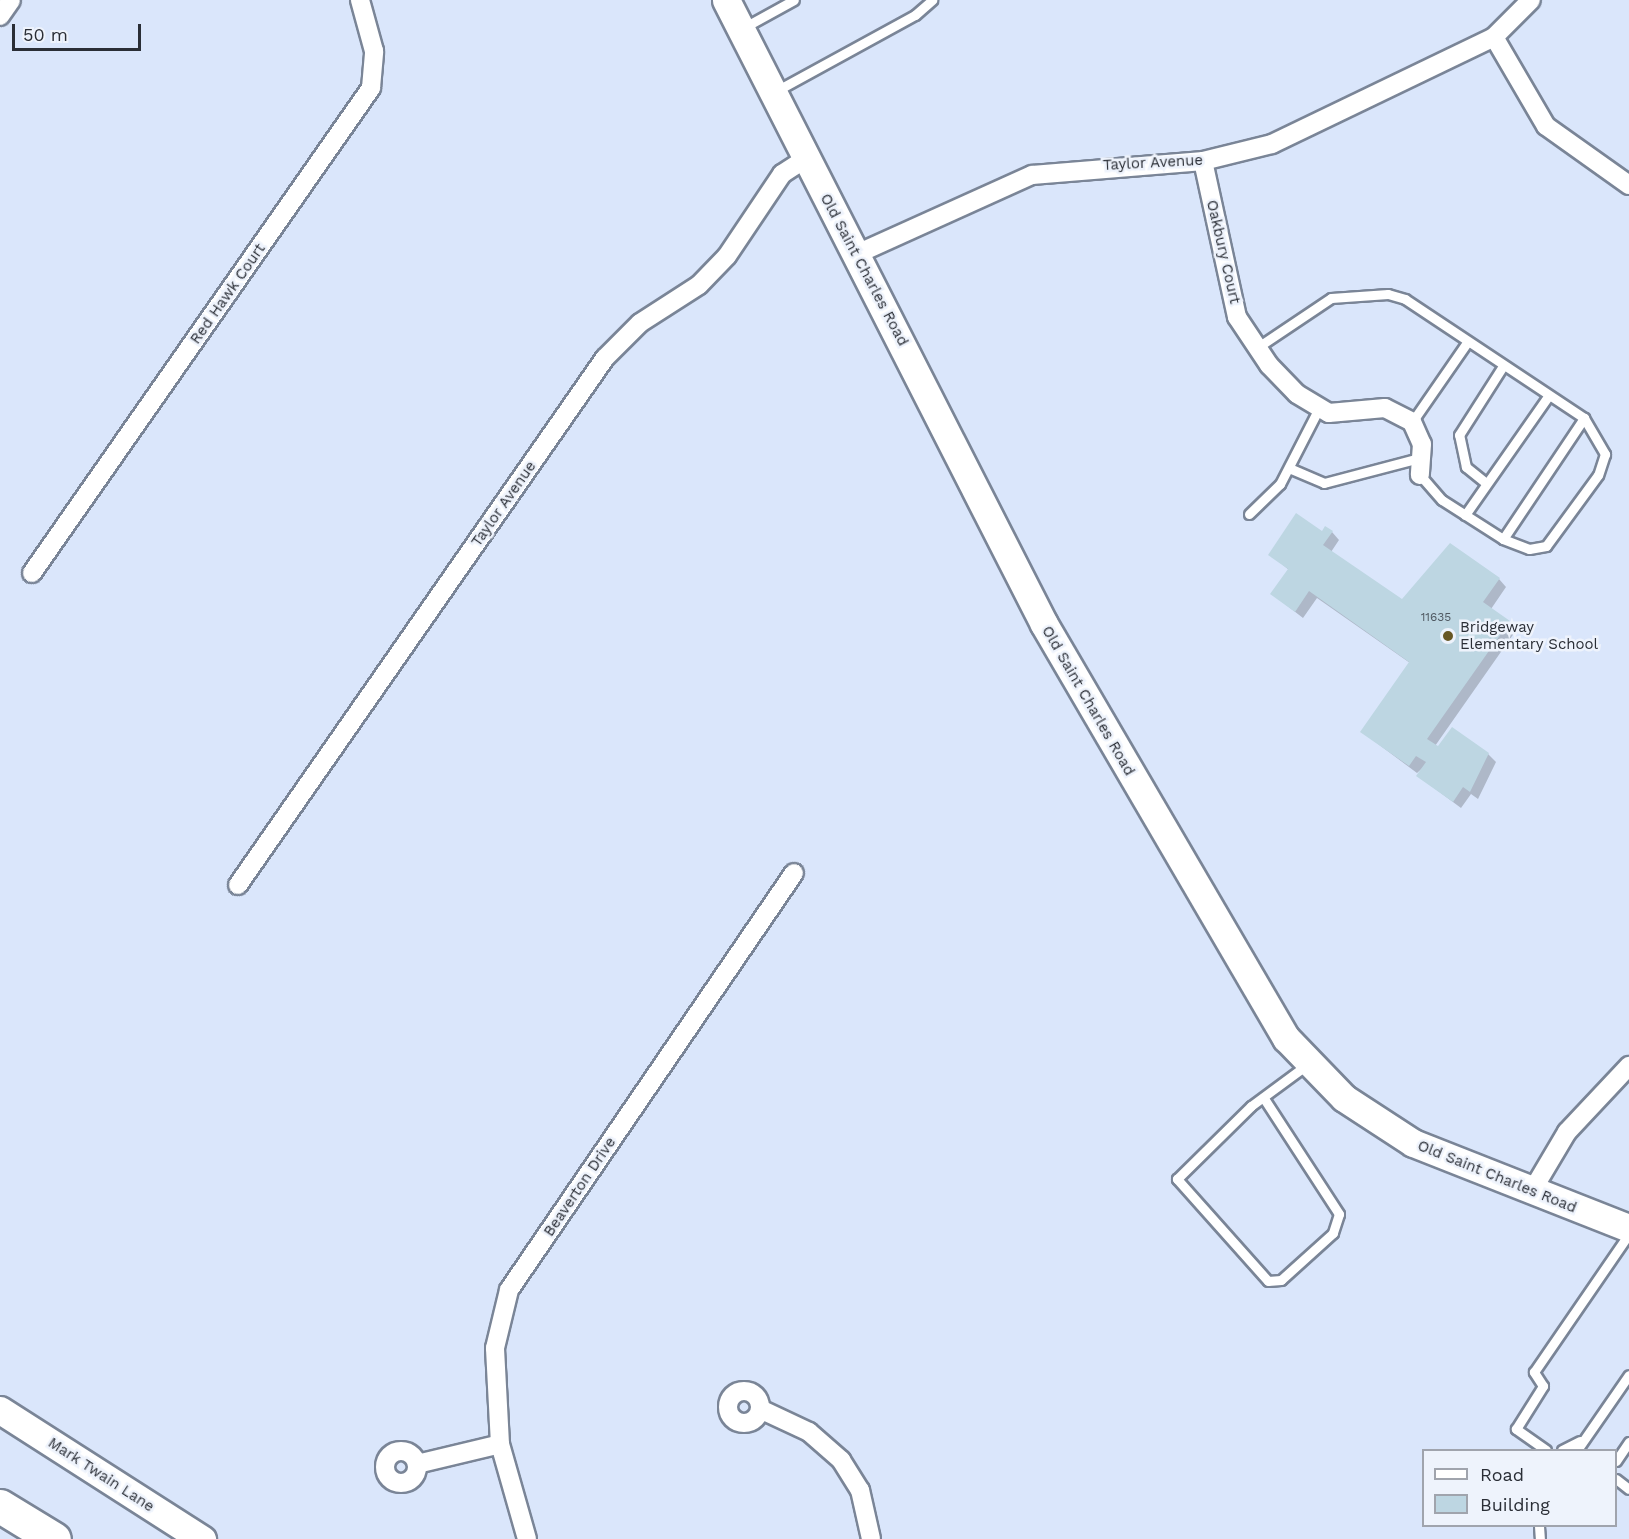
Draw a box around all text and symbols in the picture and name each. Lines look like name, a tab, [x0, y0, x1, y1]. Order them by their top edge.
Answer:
scale bar	[15, 12, 144, 50]
text: 50 m	[23, 24, 68, 45]
street label: Taylor Avenue	[1102, 151, 1204, 175]
street label: Old Saint Charles Road	[816, 191, 912, 349]
street label: Oakbury Court	[1202, 198, 1244, 306]
street label: Red Hawk Court	[187, 240, 269, 348]
street label: Taylor Avenue	[468, 457, 540, 551]
house number: 11635	[1421, 611, 1451, 625]
place label: Bridgeway Elementary School	[1460, 618, 1599, 653]
street label: Old Saint Charles Road	[1038, 623, 1138, 779]
marker: Bridgeway Elementary School	[1441, 629, 1455, 643]
street label: Beaverton Drive	[540, 1134, 620, 1240]
street label: Old Saint Charles Road	[1415, 1137, 1579, 1217]
street label: Mark Twain Lane	[44, 1434, 158, 1516]
legend	[1422, 1449, 1617, 1527]
text: Road	[1480, 1464, 1524, 1485]
text: Building	[1480, 1494, 1550, 1515]

